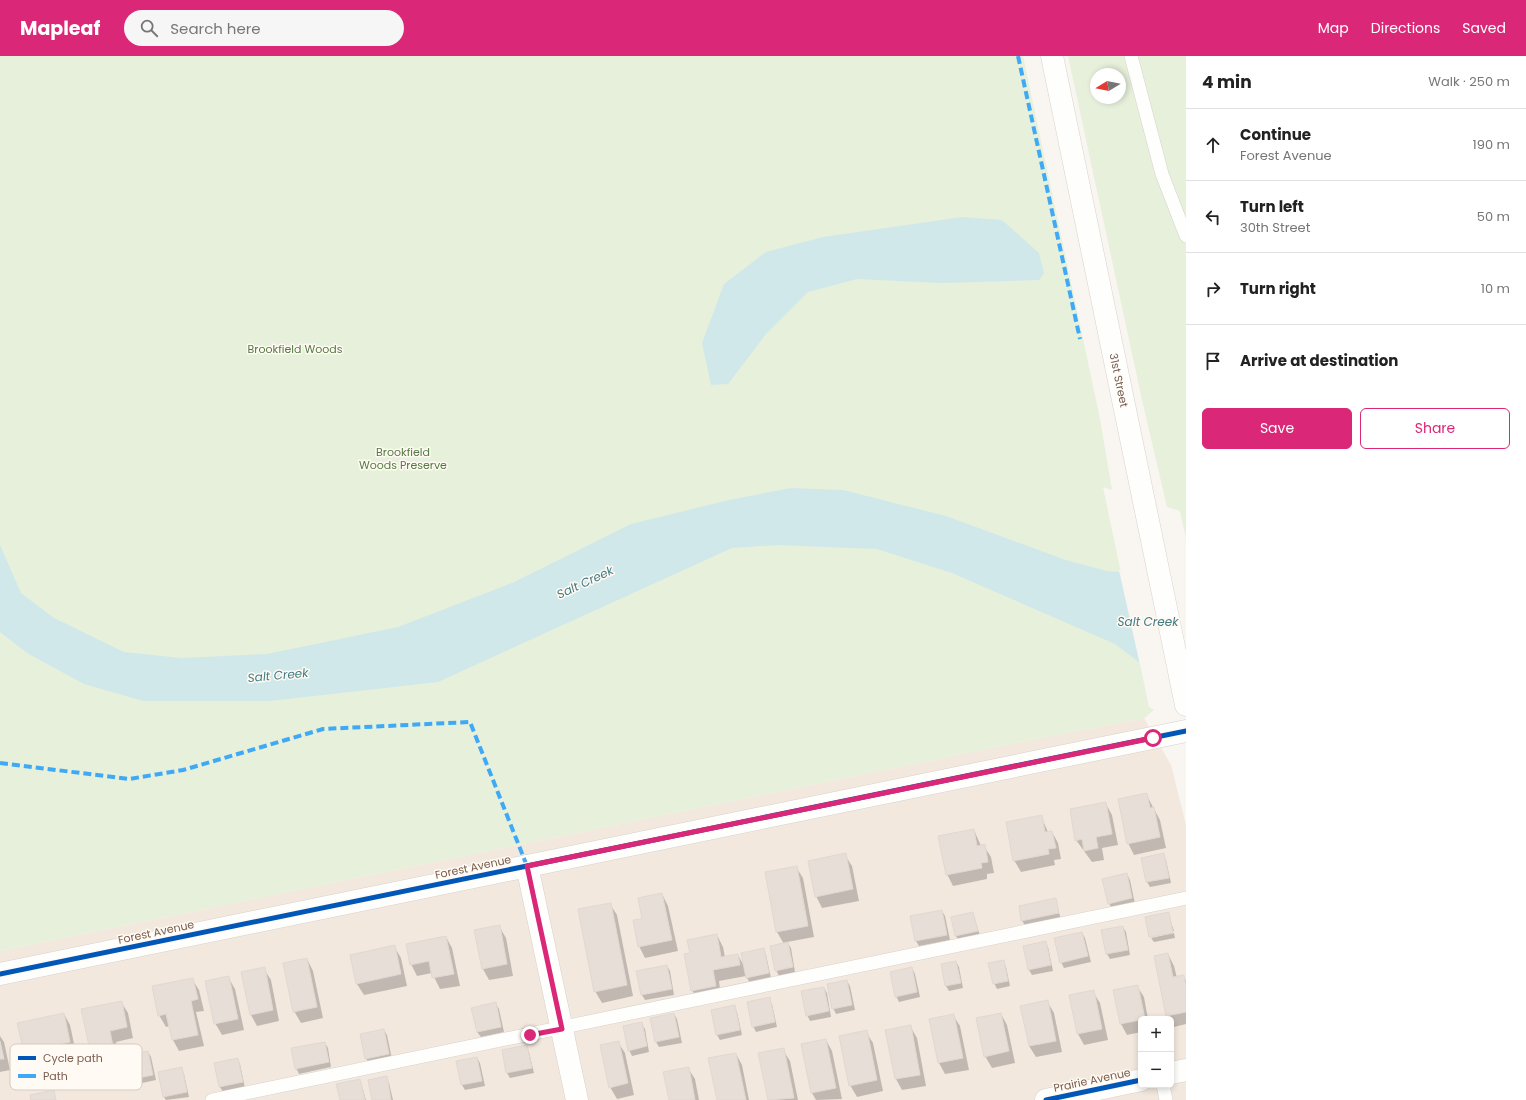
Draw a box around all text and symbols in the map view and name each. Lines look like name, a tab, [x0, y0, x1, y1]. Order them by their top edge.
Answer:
search box	[124, 10, 404, 46]
text: Mapleaf	[20, 15, 100, 42]
icon: search	[138, 17, 160, 39]
text: Search here	[170, 18, 261, 39]
text: Map	[1318, 18, 1349, 38]
text: Directions	[1371, 18, 1440, 38]
text: Saved	[1462, 18, 1506, 38]
north arrow	[1090, 68, 1126, 104]
text: 4 min	[1202, 70, 1252, 94]
text: Walk · 250 m	[1428, 72, 1510, 91]
text: Continue	[1240, 124, 1311, 145]
icon: ahead	[1202, 134, 1224, 156]
text: 190 m	[1473, 135, 1510, 154]
text: Forest Avenue	[1240, 146, 1332, 165]
text: Turn left	[1240, 196, 1304, 217]
icon: left	[1202, 206, 1224, 228]
text: 50 m	[1477, 207, 1510, 226]
text: 30th Street	[1240, 218, 1310, 237]
icon: right	[1202, 278, 1224, 300]
text: Turn right	[1240, 278, 1316, 299]
text: 10 m	[1481, 279, 1510, 298]
park label: Brookfield Woods	[248, 341, 343, 357]
icon: arrive	[1202, 350, 1224, 372]
text: Arrive at destination	[1240, 350, 1398, 371]
street label: 31st Street	[1106, 352, 1132, 409]
button: Save	[1202, 408, 1352, 449]
button: Share	[1360, 408, 1510, 449]
park label: Brookfield Woods Preserve	[359, 444, 447, 473]
water label: Salt Creek	[554, 561, 617, 603]
water label: Salt Creek	[1118, 613, 1179, 630]
water label: Salt Creek	[247, 664, 310, 686]
route start	[1144, 729, 1162, 747]
street label: Forest Avenue	[433, 851, 513, 883]
street label: Forest Avenue	[116, 916, 196, 948]
map controls	[1138, 1016, 1174, 1088]
button: +	[1138, 1016, 1174, 1052]
route end	[521, 1026, 539, 1044]
legend	[10, 1044, 142, 1090]
text: Cycle path	[43, 1050, 103, 1066]
button: −	[1138, 1052, 1174, 1088]
street label: Prairie Avenue	[1052, 1064, 1132, 1096]
text: Path	[43, 1068, 68, 1084]

